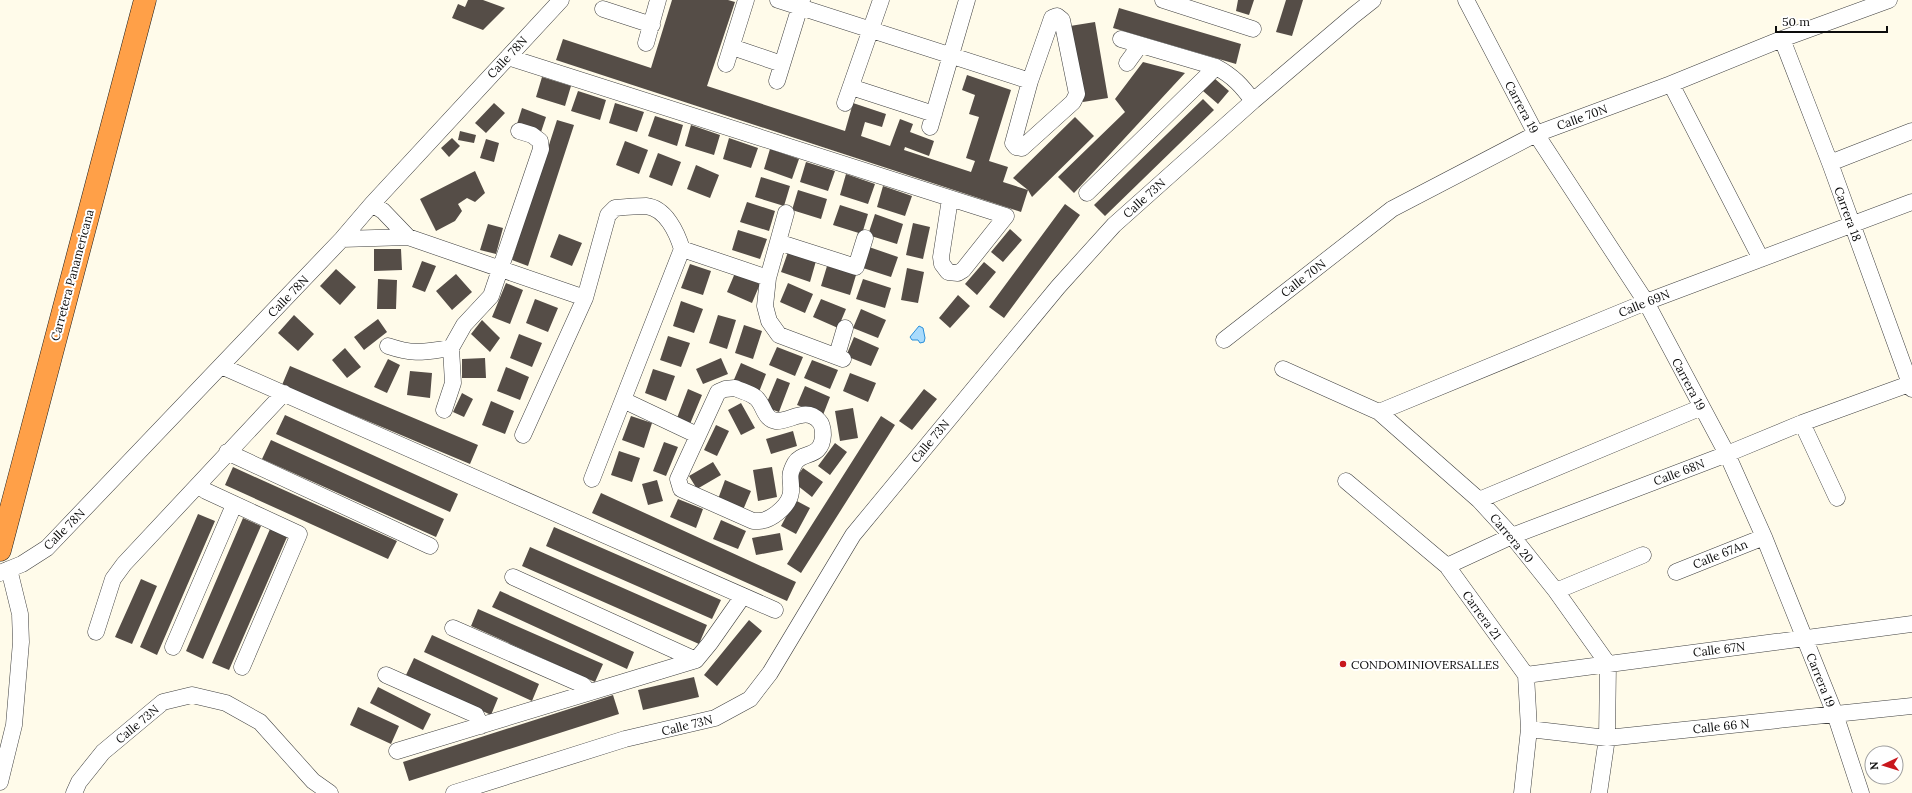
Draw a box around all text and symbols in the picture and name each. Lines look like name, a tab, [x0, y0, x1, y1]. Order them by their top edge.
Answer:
scale bar	[1776, 8, 1887, 34]
text: 50 m	[1782, 14, 1810, 29]
street label: Calle 78N	[484, 33, 530, 81]
street label: Carrera 19	[1502, 78, 1542, 136]
street label: Calle 70N	[1555, 101, 1609, 133]
street label: Calle 73N	[1120, 175, 1168, 221]
street label: Carrera 18	[1831, 185, 1865, 244]
street label: Carretera Panamericana	[47, 208, 97, 342]
street label: Calle 70N	[1278, 256, 1328, 300]
street label: Calle 78N	[264, 272, 312, 320]
street label: Calle 69N	[1616, 286, 1672, 320]
street label: Carrera 19	[1669, 355, 1709, 413]
street label: Calle 73N	[907, 416, 953, 466]
street label: Calle 68N	[1651, 455, 1707, 489]
street label: Calle 78N	[40, 505, 88, 553]
street label: Carrera 20	[1487, 510, 1537, 566]
street label: Calle 67An	[1690, 536, 1750, 572]
street label: Carrera 21	[1459, 588, 1505, 642]
street label: Calle 67N	[1692, 638, 1746, 660]
street label: Carrera 19	[1803, 651, 1839, 709]
place label: CONDOMINIOVERSALLES	[1351, 657, 1499, 672]
marker: CONDOMINIOVERSALLES	[1338, 659, 1348, 669]
street label: Calle 73N	[112, 701, 162, 747]
street label: Calle 73N	[660, 711, 714, 739]
street label: Calle 66 N	[1692, 716, 1750, 736]
north arrow	[1864, 745, 1904, 785]
text: N	[1867, 760, 1881, 770]

